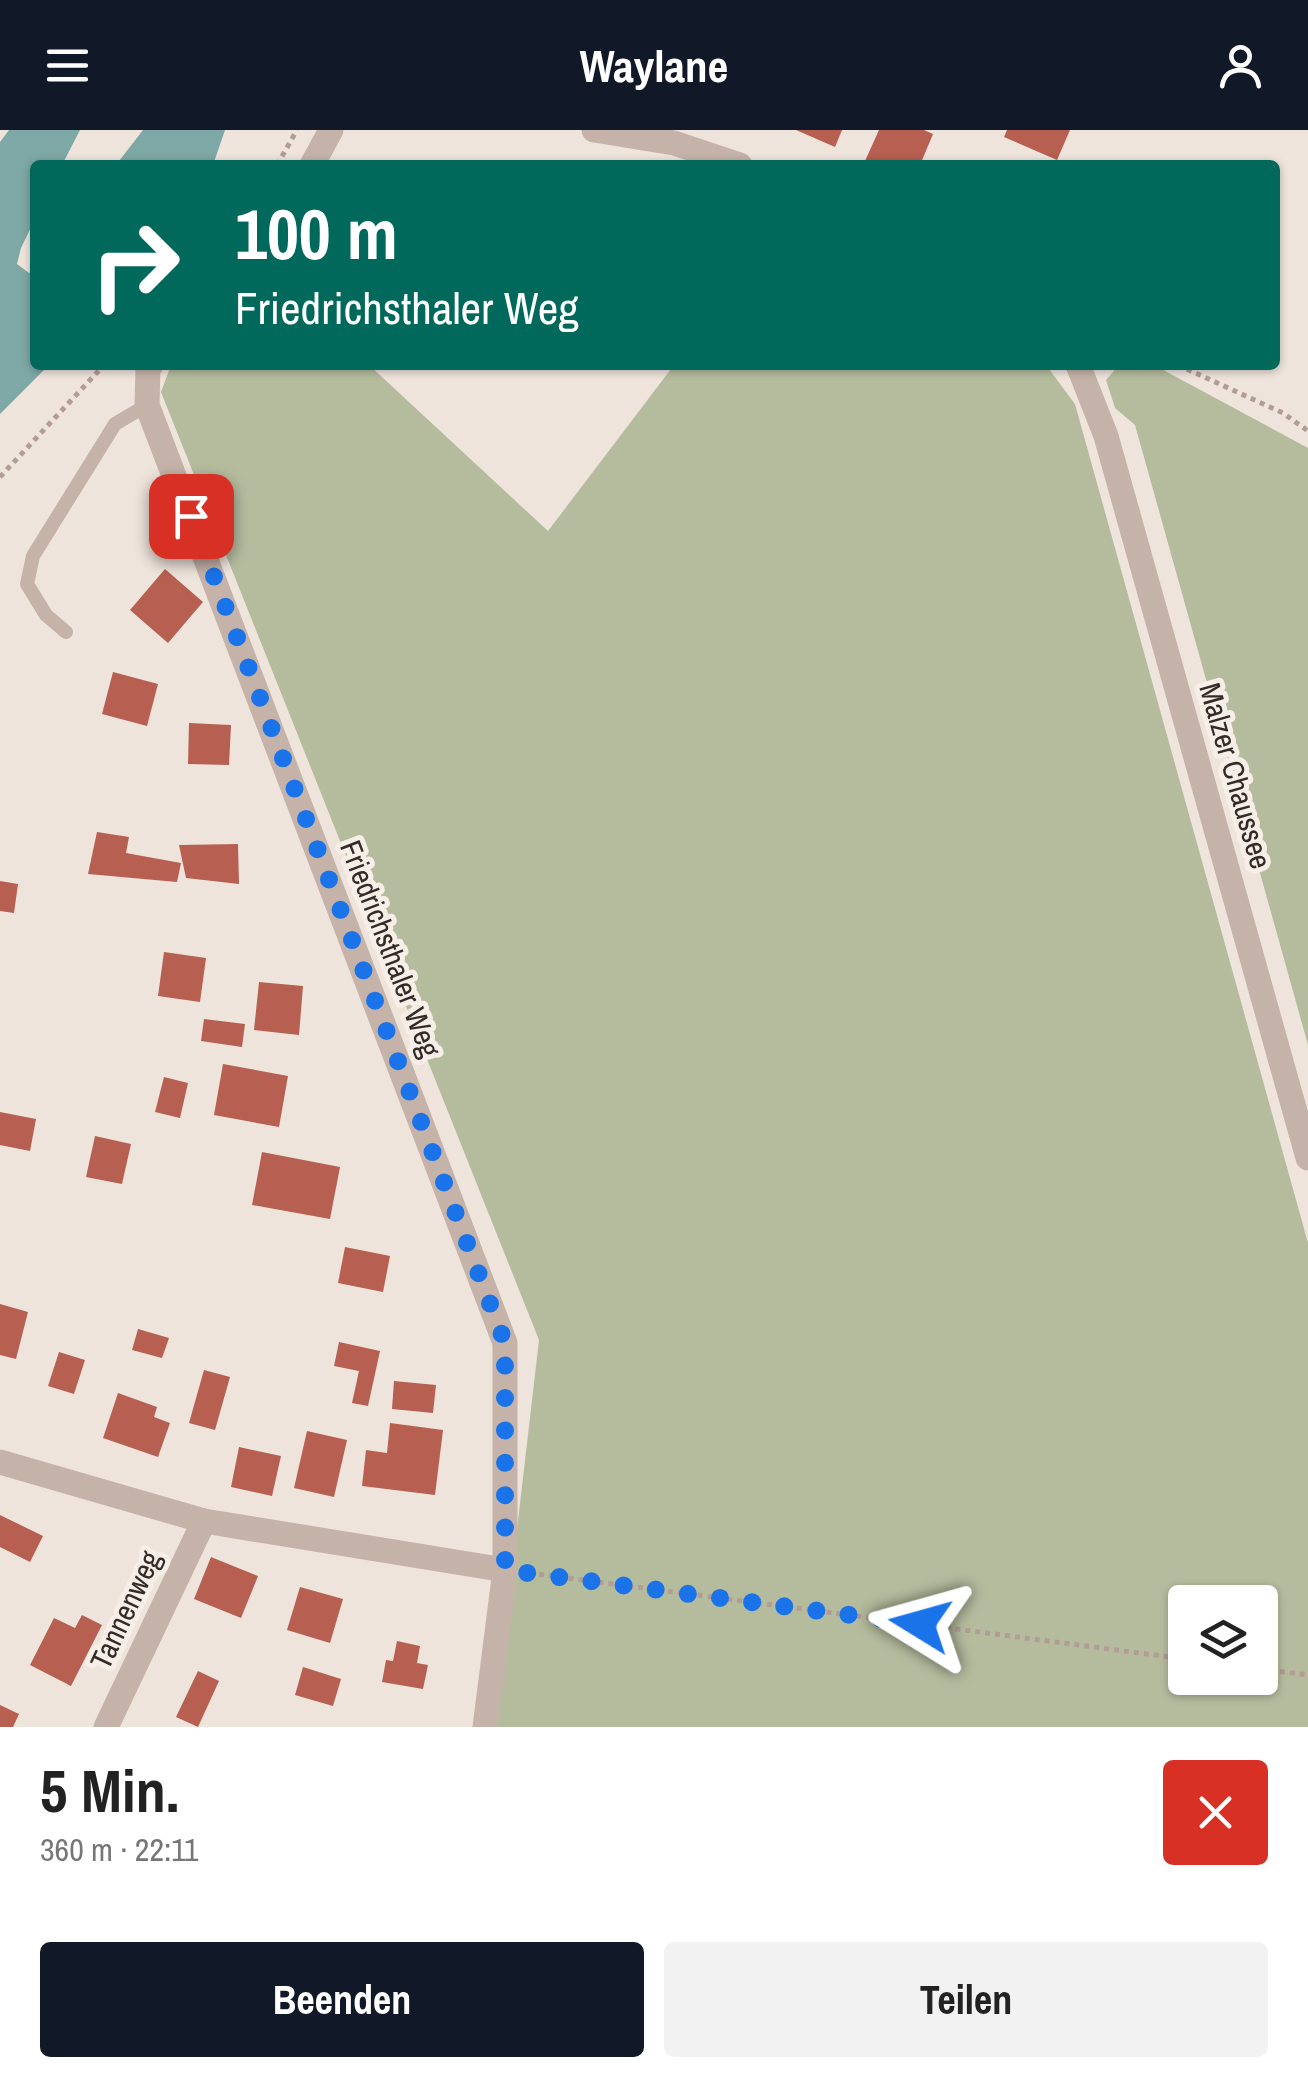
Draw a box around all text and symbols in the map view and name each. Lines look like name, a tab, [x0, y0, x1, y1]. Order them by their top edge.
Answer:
text: Waylane	[580, 35, 728, 96]
icon: menu	[40, 38, 95, 93]
icon: person	[1213, 38, 1268, 93]
text: 100 m	[235, 187, 398, 281]
icon: right	[70, 200, 200, 330]
text: Friedrichsthaler Weg	[235, 277, 579, 338]
pin	[149, 474, 234, 559]
icon: arrive	[164, 489, 219, 544]
street label: Malzer Chaussee	[1190, 678, 1282, 873]
street label: Friedrichsthaler Weg	[331, 834, 451, 1063]
street label: Tannenweg	[80, 1544, 170, 1675]
position arrow	[868, 1572, 972, 1676]
map controls	[1168, 1585, 1278, 1695]
button: layers	[1168, 1585, 1278, 1695]
text: 5 Min.	[40, 1750, 179, 1831]
button: close	[1163, 1760, 1268, 1865]
text: 360 m · 22:11	[40, 1828, 199, 1871]
button: Beenden	[40, 1942, 644, 2057]
button: Teilen	[664, 1942, 1268, 2057]

